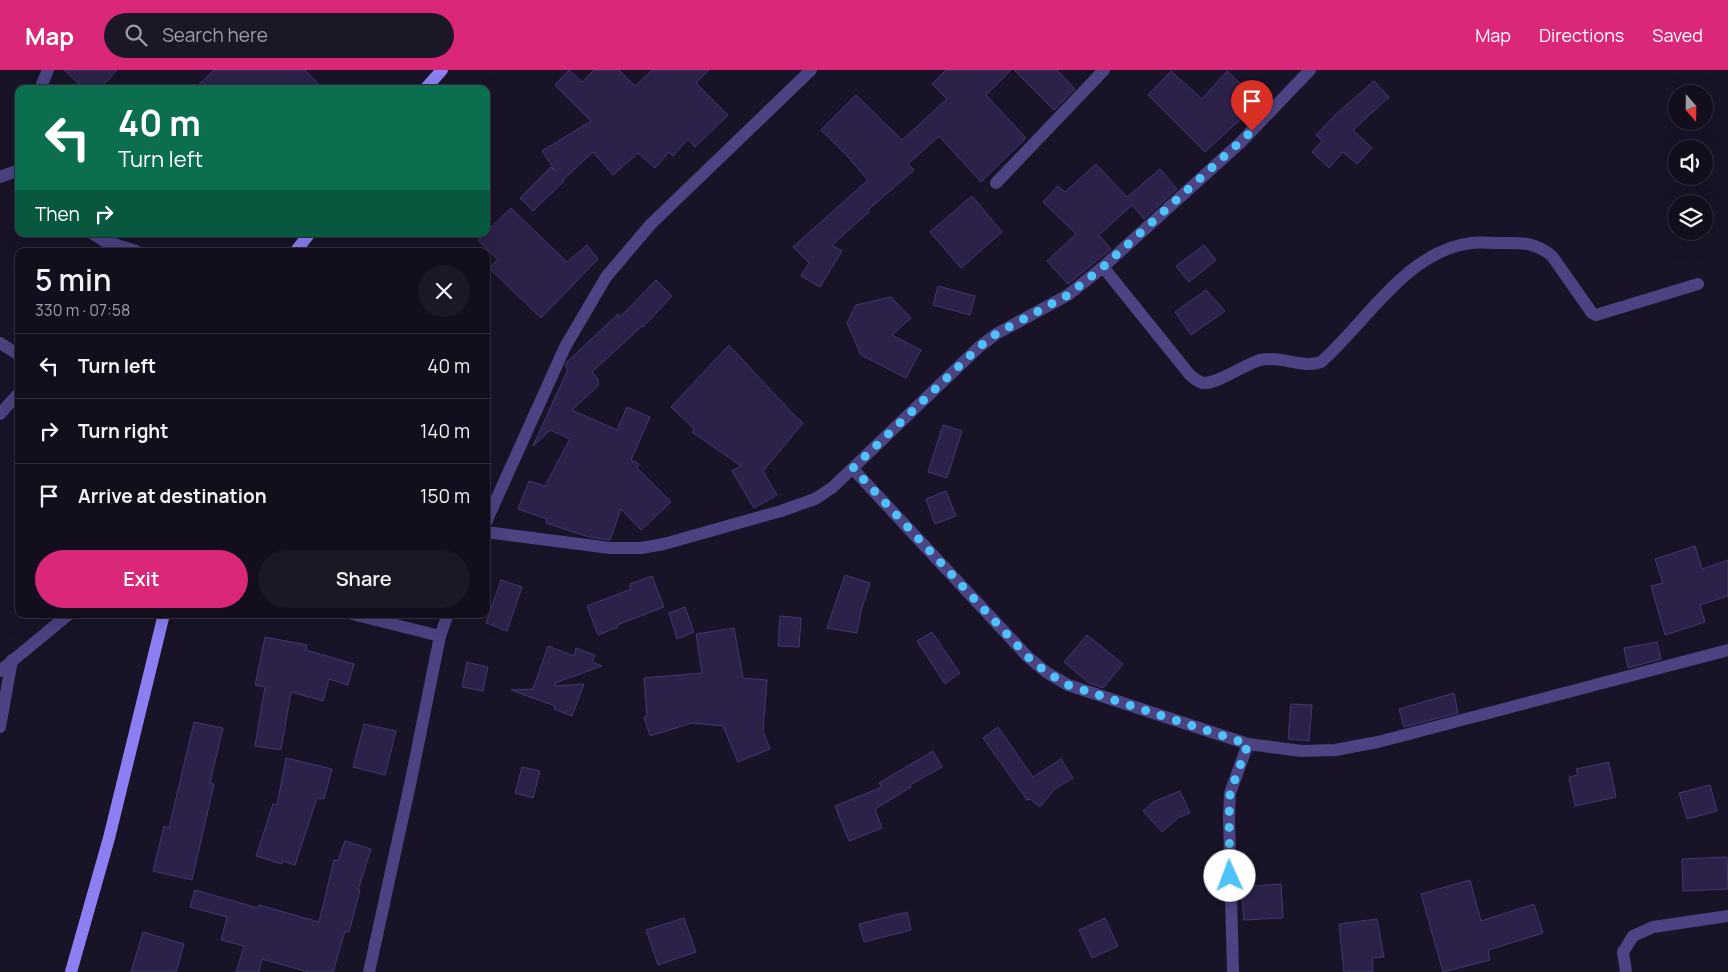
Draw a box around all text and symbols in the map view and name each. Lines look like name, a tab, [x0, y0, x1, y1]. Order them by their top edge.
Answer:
search box	[104, 13, 454, 58]
text: Map	[25, 19, 74, 52]
icon: search	[122, 21, 150, 49]
text: Search here	[162, 22, 268, 48]
text: Map	[1475, 23, 1511, 47]
text: Directions	[1539, 23, 1624, 47]
text: Saved	[1652, 23, 1703, 47]
pin	[1231, 80, 1273, 131]
north arrow	[1668, 85, 1712, 130]
map controls	[1668, 85, 1713, 240]
icon: arrive	[1238, 87, 1266, 115]
text: 40 m	[118, 99, 201, 147]
icon: left	[35, 105, 100, 170]
button: sound	[1668, 140, 1713, 185]
text: Turn left	[118, 144, 203, 174]
button: layers	[1668, 195, 1713, 240]
icon: right	[90, 200, 118, 228]
text: Then	[35, 201, 80, 227]
text: 5 min	[35, 259, 111, 300]
button: close	[418, 265, 470, 317]
text: 330 m · 07:58	[35, 299, 130, 321]
icon: left	[35, 352, 63, 380]
text: Turn left	[78, 353, 156, 379]
text: 40 m	[427, 353, 470, 379]
icon: right	[35, 417, 63, 445]
text: Turn right	[78, 418, 168, 444]
text: 140 m	[420, 418, 470, 444]
icon: arrive	[35, 482, 63, 510]
text: Arrive at destination	[78, 483, 267, 509]
text: 150 m	[420, 483, 470, 509]
button: Exit	[35, 550, 248, 608]
button: Share	[258, 550, 470, 608]
position arrow	[1203, 849, 1255, 901]

